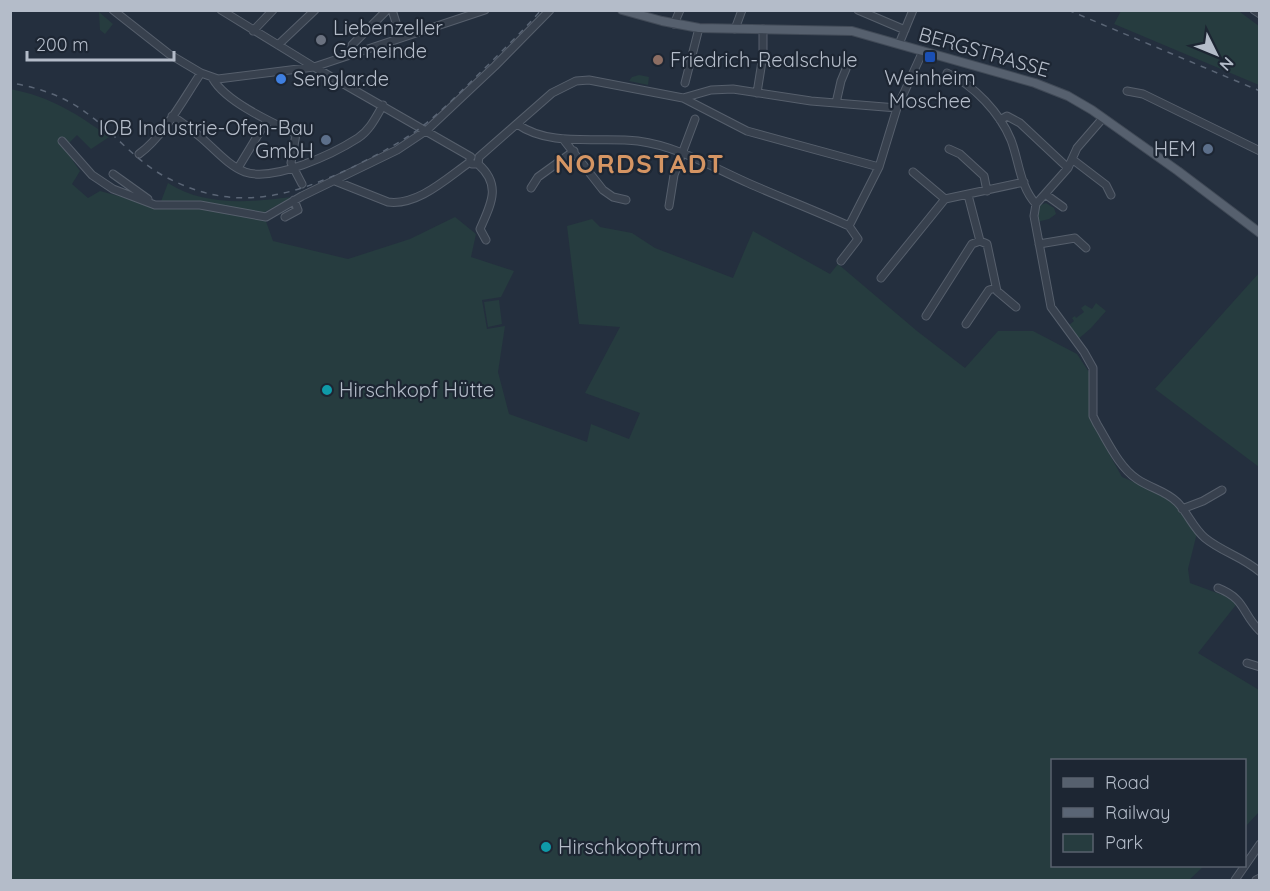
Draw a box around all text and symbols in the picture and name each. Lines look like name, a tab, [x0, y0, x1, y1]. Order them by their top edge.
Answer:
place label: Liebenzeller Gemeinde	[333, 15, 443, 63]
street label: BERGSTRASSE	[916, 21, 1052, 82]
scale bar	[27, 24, 174, 62]
north arrow	[1186, 24, 1246, 84]
text: 200 m	[36, 33, 89, 56]
marker: Liebenzeller Gemeinde	[314, 33, 328, 47]
place label: Friedrich-Realschule	[670, 47, 858, 72]
marker: Weinheim Moschee	[923, 50, 937, 64]
marker: Friedrich-Realschule	[651, 53, 665, 67]
text: N	[1216, 53, 1238, 75]
place label: Weinheim Moschee	[884, 65, 976, 113]
place label: Senglar.de	[293, 66, 389, 91]
marker: Senglar.de	[274, 72, 288, 86]
place label: IOB Industrie-Ofen-Bau GmbH	[99, 115, 314, 163]
marker: IOB Industrie-Ofen-Bau GmbH	[319, 133, 333, 147]
place label: HEM	[1154, 136, 1196, 161]
marker: HEM	[1201, 142, 1215, 156]
district label: NORDSTADT	[555, 147, 725, 180]
place label: Hirschkopf Hütte	[339, 377, 494, 402]
marker: Hirschkopf Hütte	[320, 383, 334, 397]
legend	[1051, 759, 1246, 867]
text: Road	[1105, 771, 1150, 794]
text: Railway	[1105, 801, 1171, 824]
text: Park	[1105, 831, 1143, 854]
place label: Hirschkopfturm	[558, 834, 701, 859]
marker: Hirschkopfturm	[539, 840, 553, 854]

